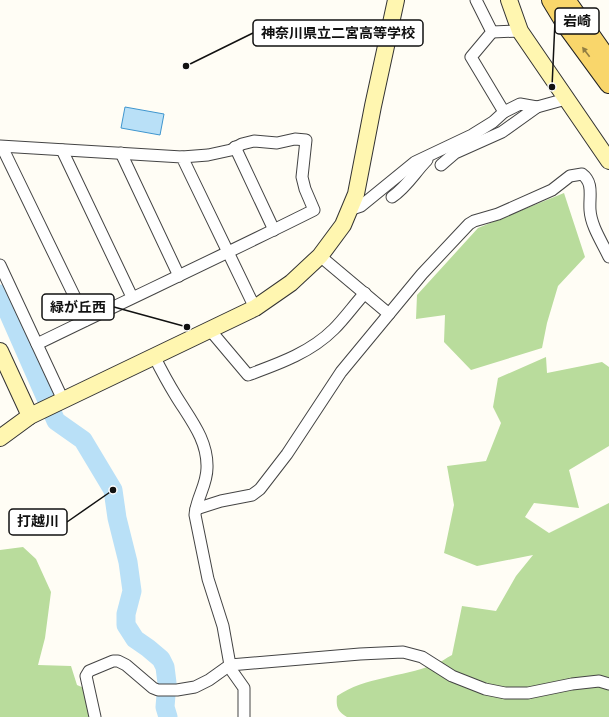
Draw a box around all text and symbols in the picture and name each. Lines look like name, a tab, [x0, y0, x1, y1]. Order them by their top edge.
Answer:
callout: 岩崎	[555, 8, 599, 34]
text: 岩崎	[563, 13, 591, 29]
callout: 神奈川県立二宮高等学校	[253, 20, 423, 46]
text: 神奈川県立二宮高等学校	[261, 25, 415, 41]
one-way arrow	[582, 47, 590, 58]
callout: 緑が丘西	[42, 294, 114, 320]
text: 緑が丘西	[50, 299, 106, 315]
callout: 打越川	[9, 509, 67, 535]
text: 打越川	[17, 513, 59, 529]

